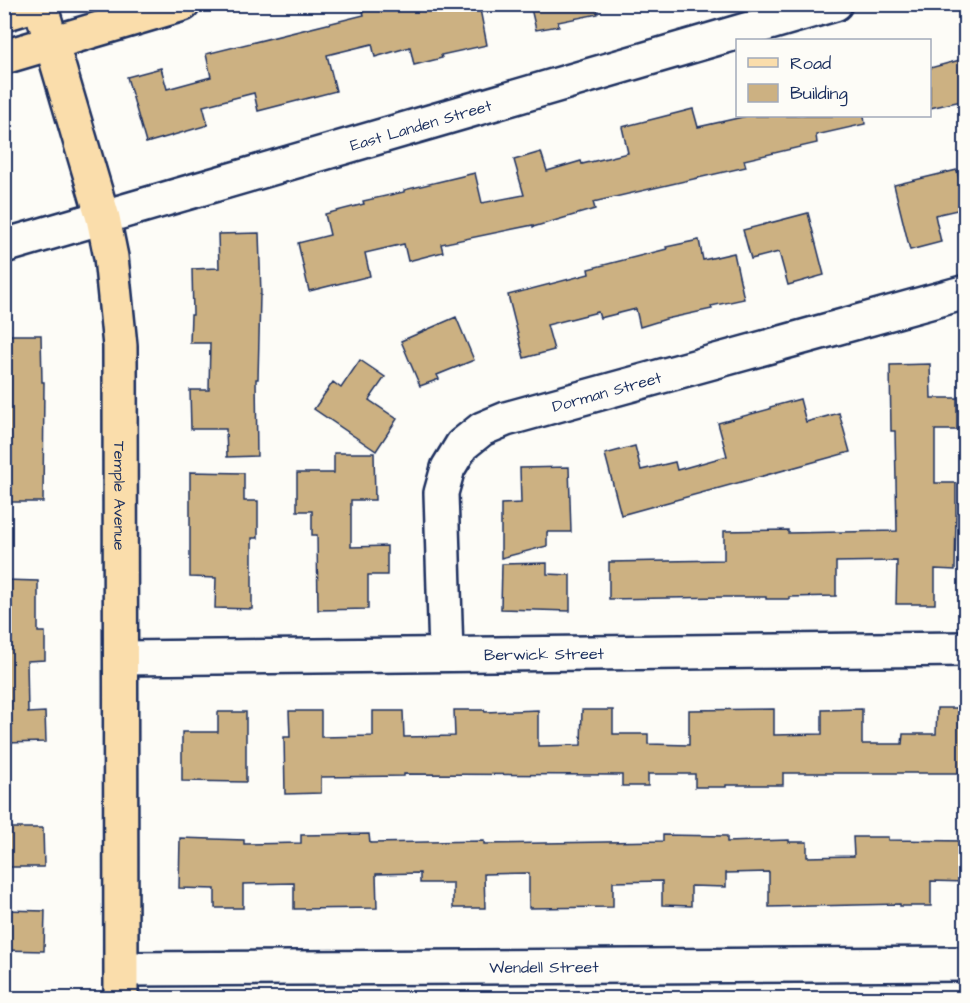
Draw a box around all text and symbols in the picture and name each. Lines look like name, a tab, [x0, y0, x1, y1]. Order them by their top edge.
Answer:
legend	[736, 39, 931, 117]
text: Road	[790, 51, 831, 76]
text: Building	[790, 81, 848, 107]
street label: East Landen Street	[348, 94, 495, 157]
street label: Dorman Street	[550, 366, 665, 418]
street label: Temple Avenue	[108, 441, 130, 551]
street label: Berwick Street	[484, 643, 605, 666]
street label: Wendell Street	[489, 956, 599, 979]

